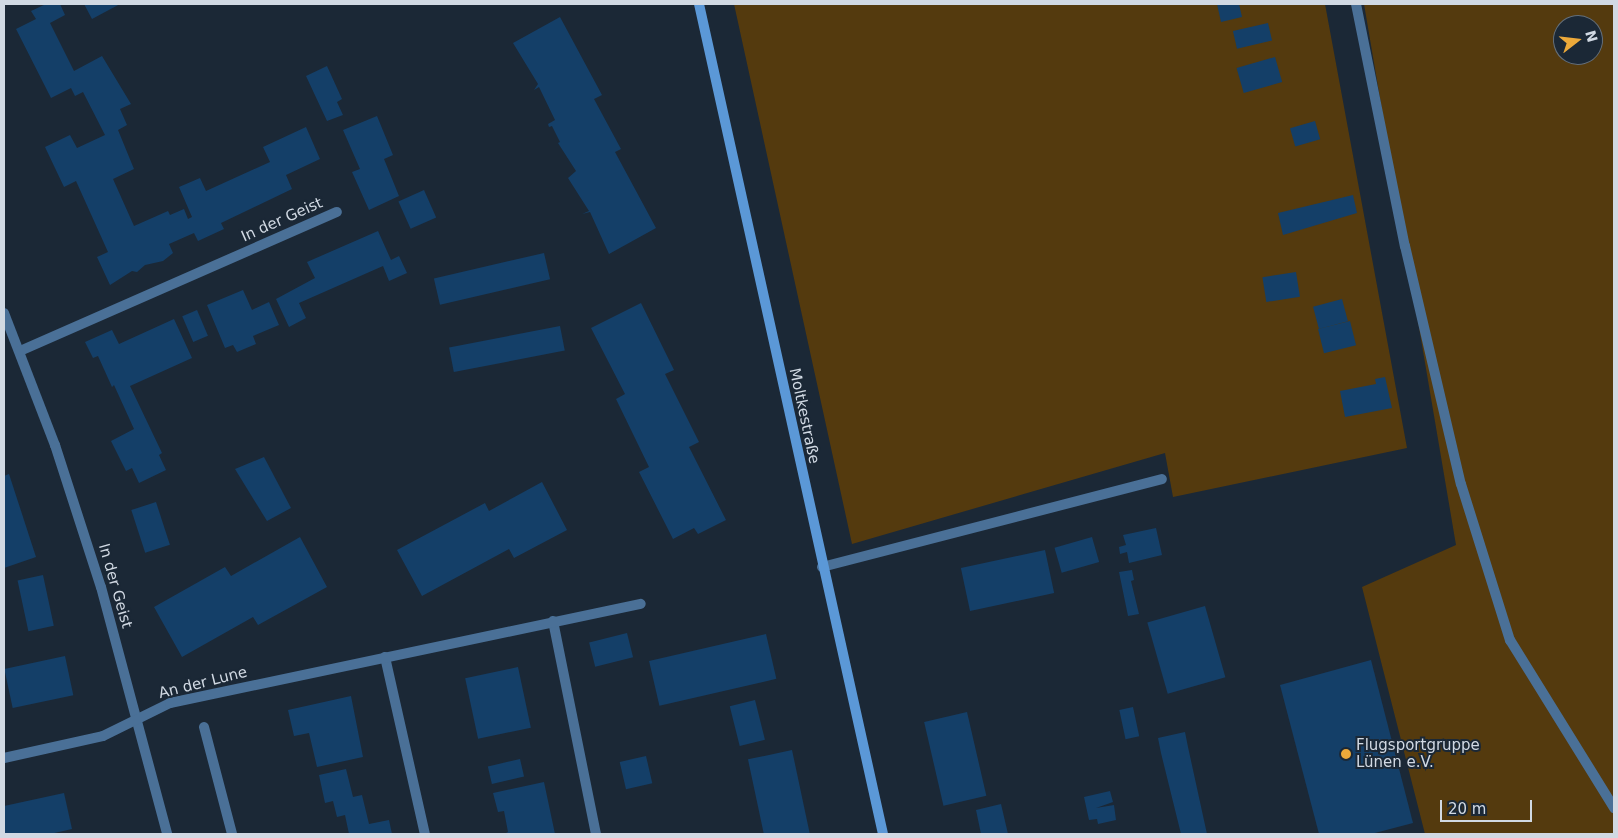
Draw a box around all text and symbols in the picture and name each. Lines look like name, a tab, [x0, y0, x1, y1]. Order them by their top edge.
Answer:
north arrow	[1553, 15, 1603, 65]
text: N	[1582, 28, 1601, 44]
street label: In der Geist	[239, 194, 325, 246]
street label: Moltkestraße	[785, 367, 823, 465]
street label: In der Geist	[94, 542, 136, 630]
street label: An der Lune	[157, 663, 249, 703]
place label: Flugsportgruppe Lünen e.V.	[1356, 736, 1480, 771]
marker: Flugsportgruppe Lünen e.V.	[1340, 748, 1352, 760]
scale bar	[1443, 790, 1536, 822]
text: 20 m	[1448, 800, 1486, 818]

